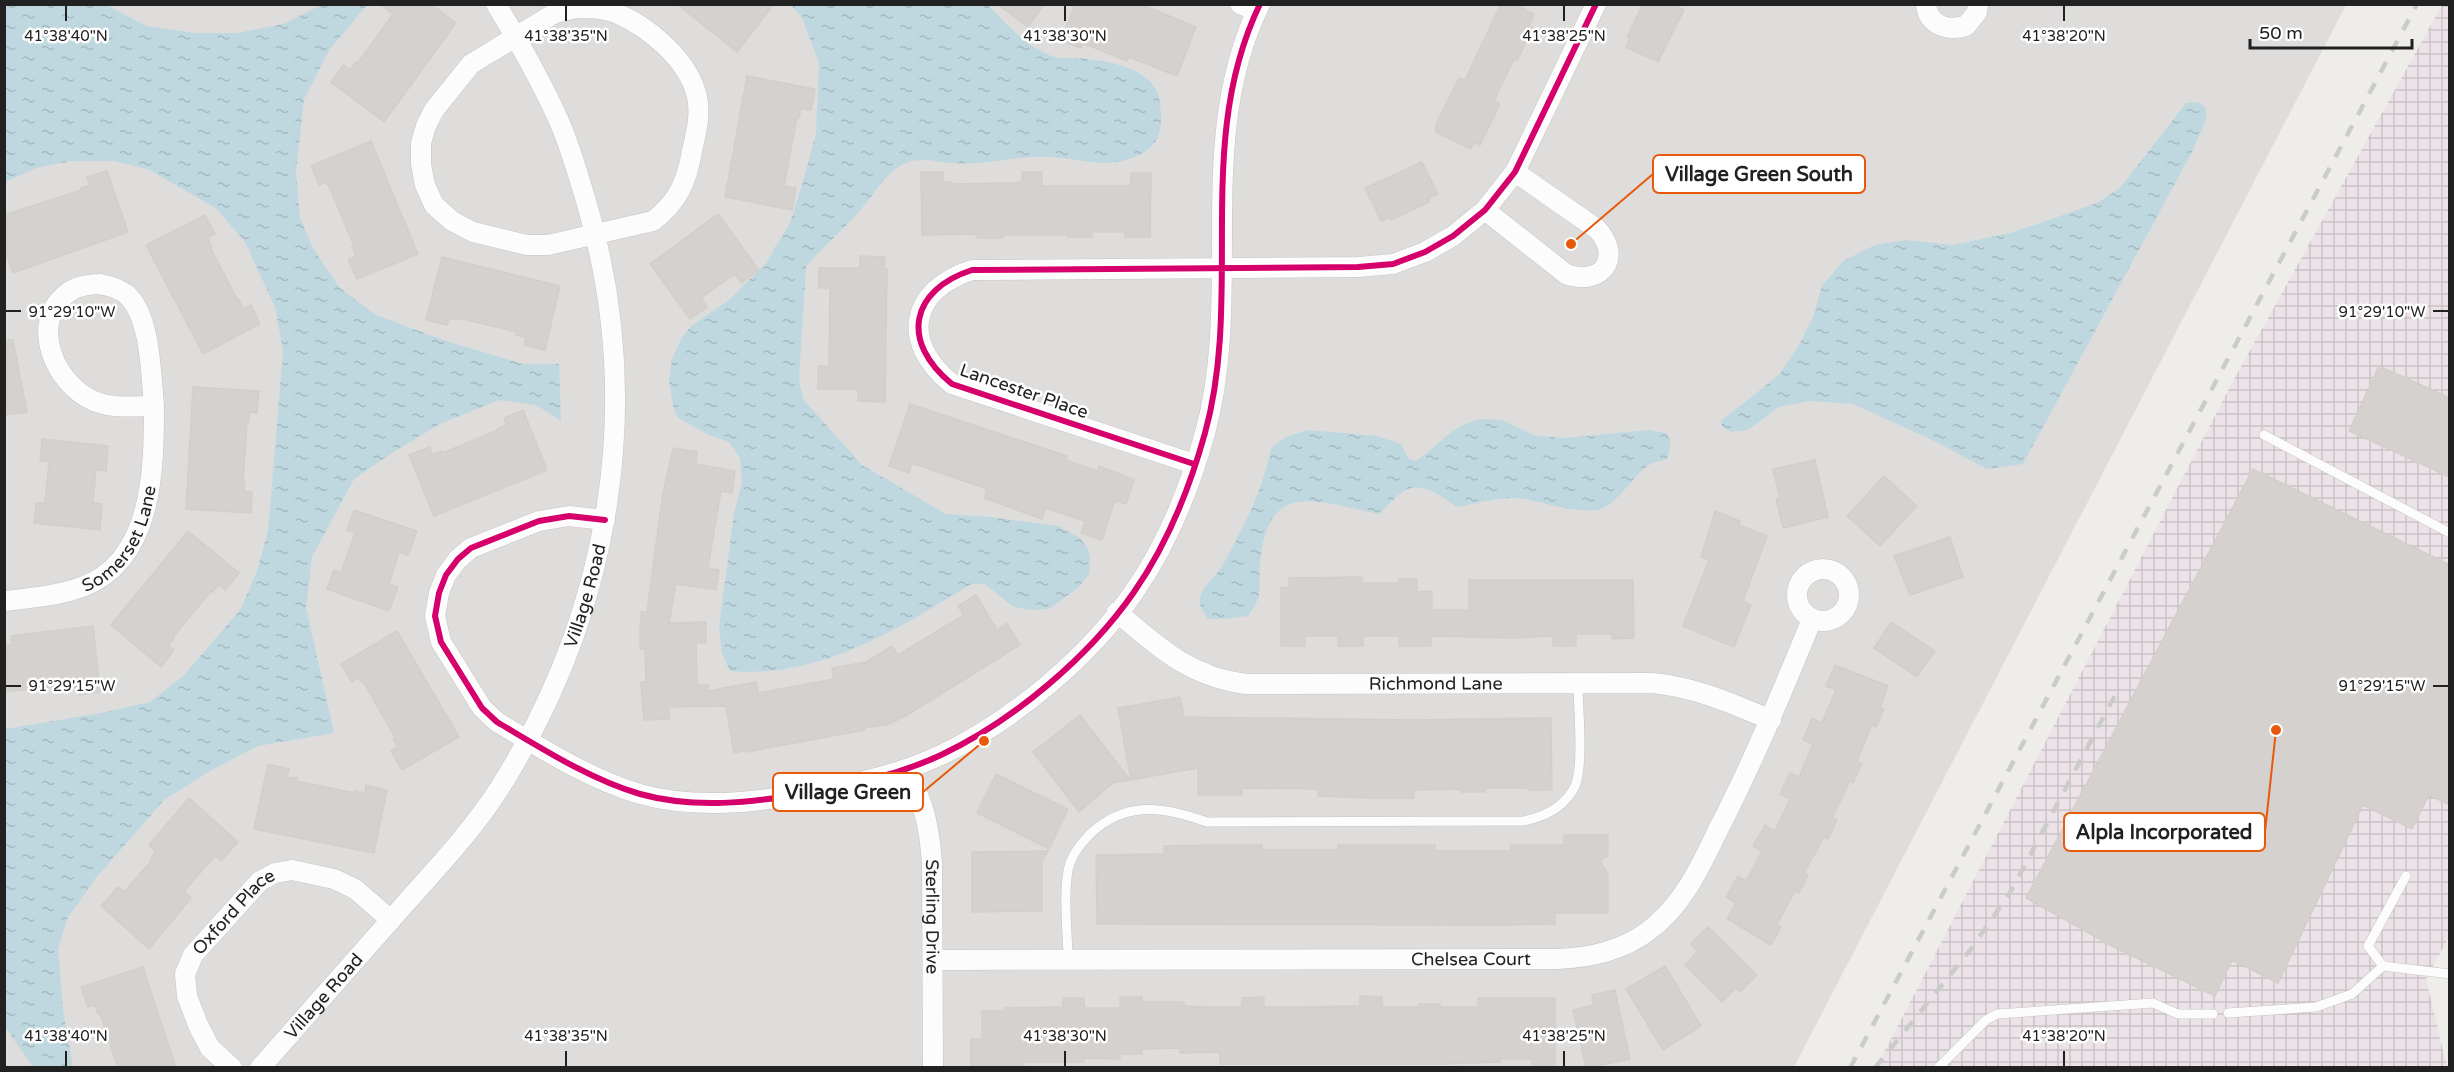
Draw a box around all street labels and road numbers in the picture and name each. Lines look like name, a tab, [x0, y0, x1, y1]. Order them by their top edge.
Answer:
street label: Lancester Place	[957, 359, 1091, 423]
street label: Somerset Lane	[78, 484, 161, 597]
street label: Village Road	[559, 542, 610, 651]
street label: Richmond Lane	[1369, 672, 1503, 695]
street label: Sterling Drive	[921, 859, 944, 974]
street label: Oxford Place	[188, 864, 279, 959]
street label: Chelsea Court	[1411, 948, 1531, 970]
street label: Village Road	[280, 949, 367, 1044]

